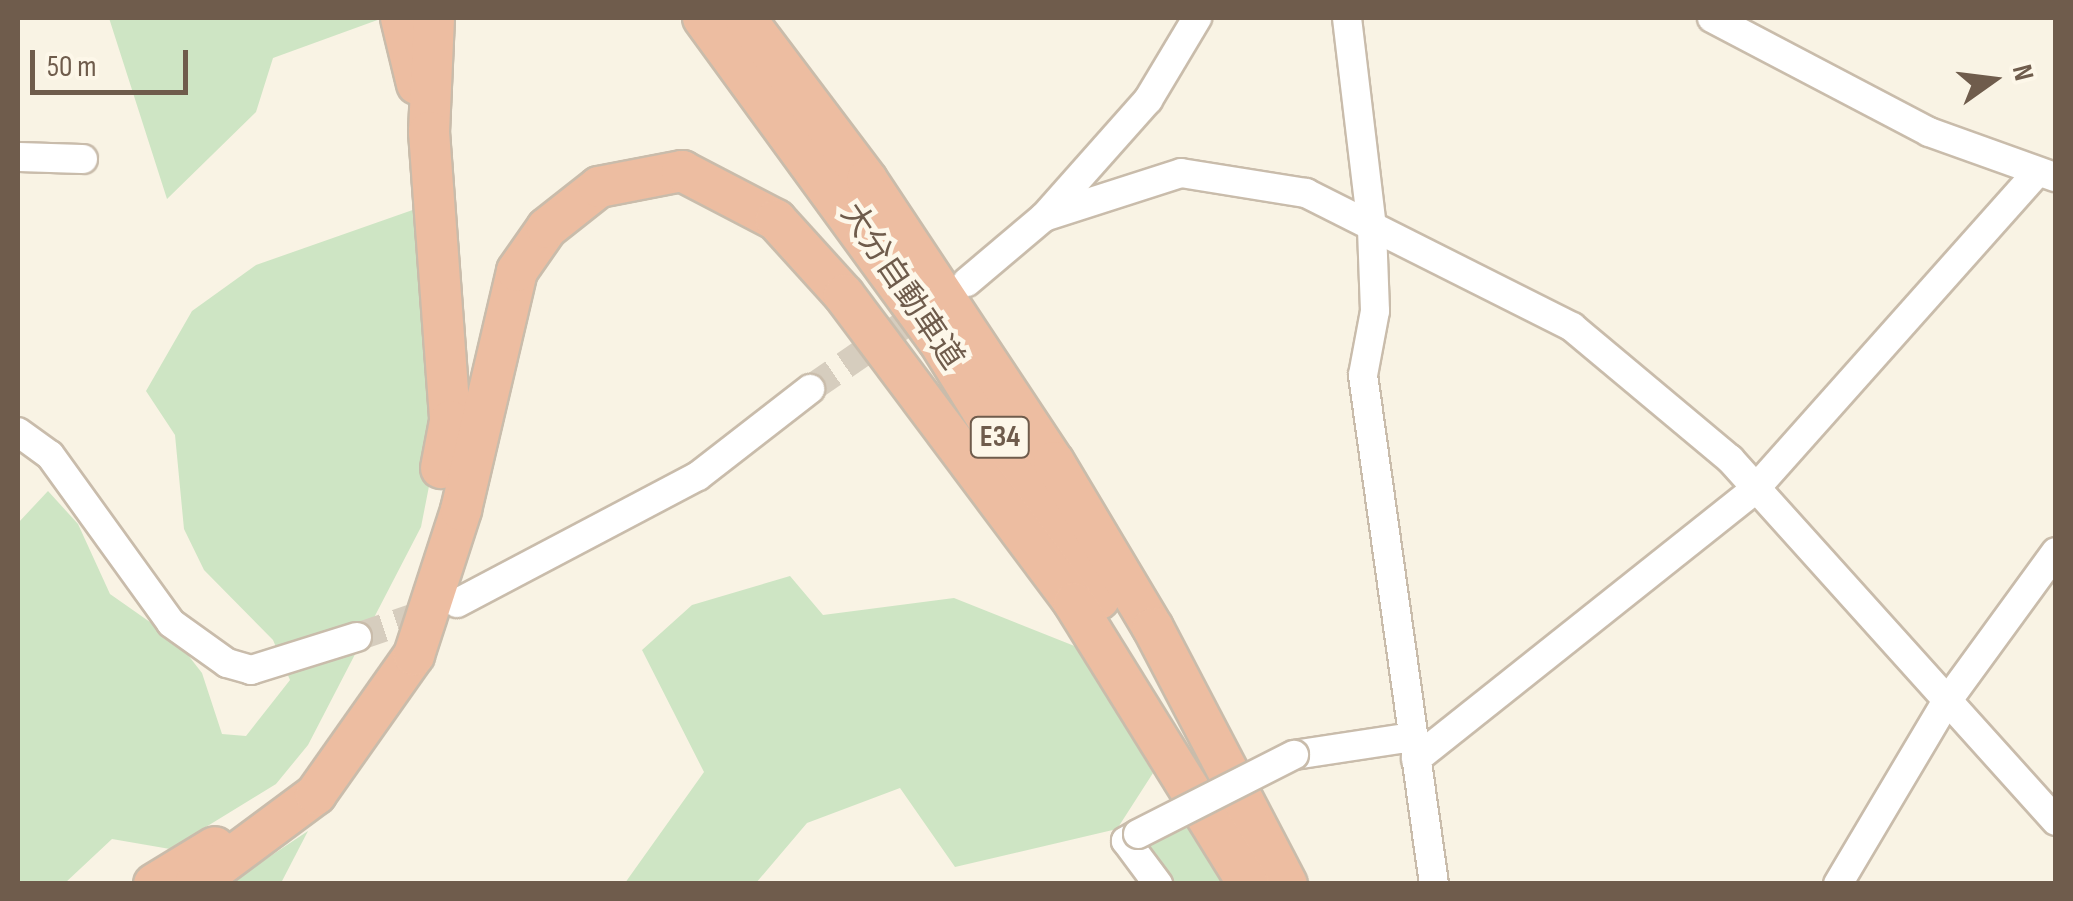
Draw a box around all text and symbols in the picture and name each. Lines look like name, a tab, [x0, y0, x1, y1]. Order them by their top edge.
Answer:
scale bar	[35, 30, 192, 92]
north arrow	[1943, 30, 2043, 130]
text: 50 m	[47, 49, 96, 85]
text: N	[2005, 61, 2040, 84]
street label: 大分自動車道	[831, 197, 971, 377]
road number: E34	[968, 412, 1032, 462]

